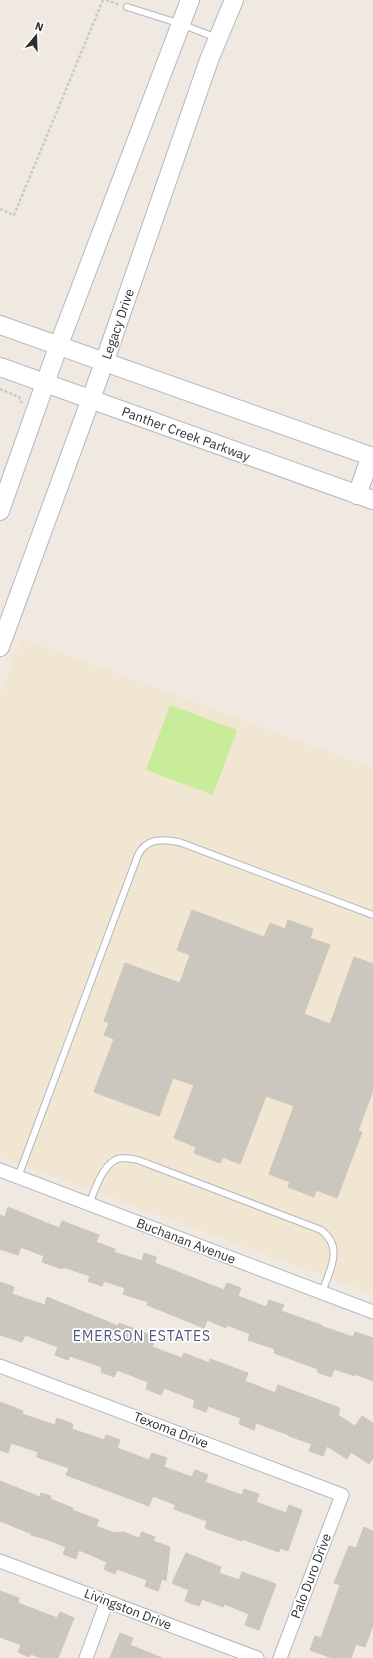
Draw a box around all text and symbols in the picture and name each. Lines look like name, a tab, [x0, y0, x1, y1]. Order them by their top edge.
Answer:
north arrow	[16, 16, 56, 56]
text: N	[33, 19, 45, 34]
street label: Legacy Drive	[98, 286, 138, 362]
street label: Panther Creek Parkway	[119, 403, 253, 465]
street label: Buchanan Avenue	[134, 1214, 238, 1268]
district label: EMERSON ESTATES	[73, 1327, 211, 1345]
street label: Texoma Drive	[131, 1408, 211, 1452]
street label: Palo Duro Drive	[287, 1531, 335, 1621]
street label: Livingston Drive	[82, 1585, 174, 1633]

